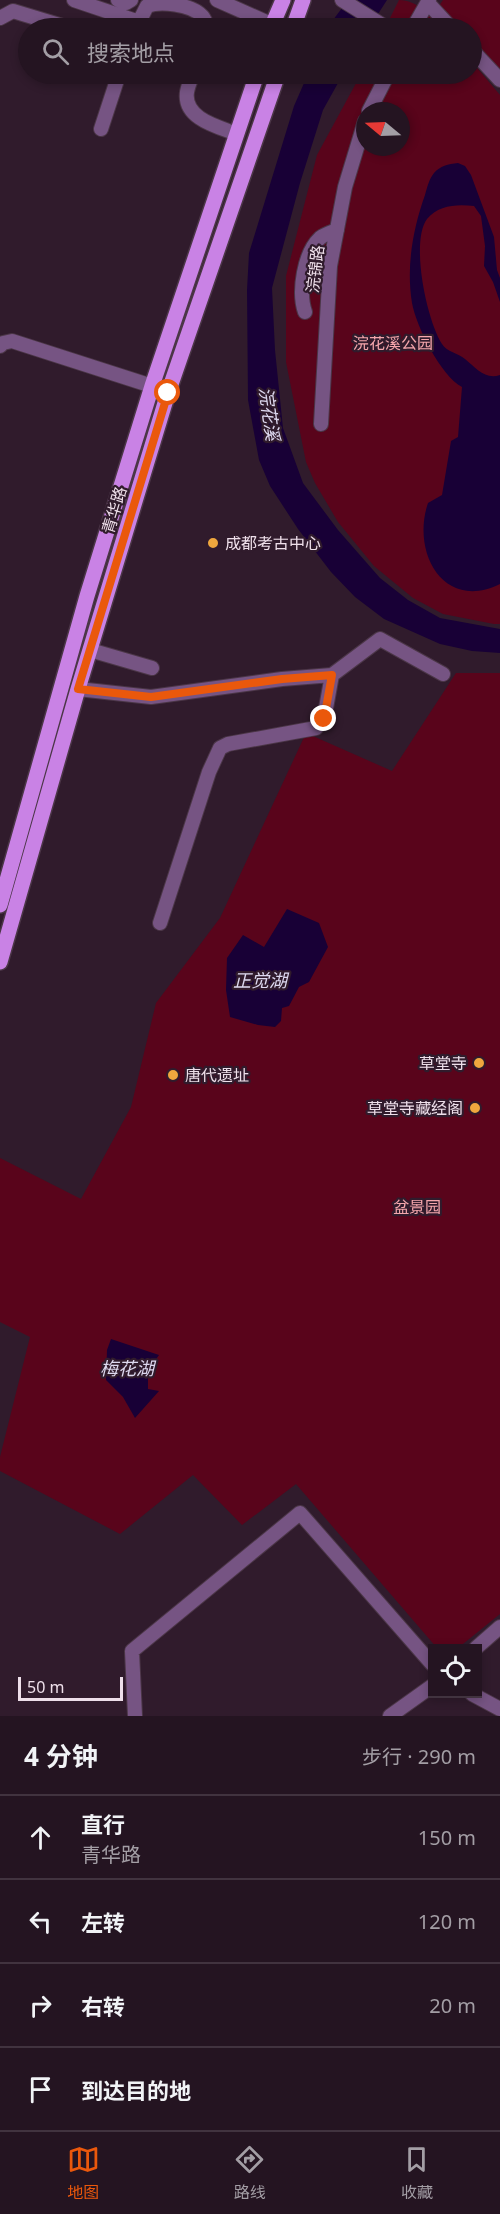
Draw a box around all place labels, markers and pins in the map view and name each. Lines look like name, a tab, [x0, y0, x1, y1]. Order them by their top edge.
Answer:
place label: 成都考古中心	[225, 532, 321, 554]
marker: 成都考古中心	[206, 536, 220, 550]
place label: 草堂寺	[419, 1052, 467, 1074]
marker: 草堂寺	[472, 1056, 486, 1070]
place label: 唐代遗址	[185, 1064, 249, 1086]
marker: 唐代遗址	[166, 1068, 180, 1082]
place label: 草堂寺藏经阁	[367, 1097, 463, 1119]
marker: 草堂寺藏经阁	[468, 1101, 482, 1115]

